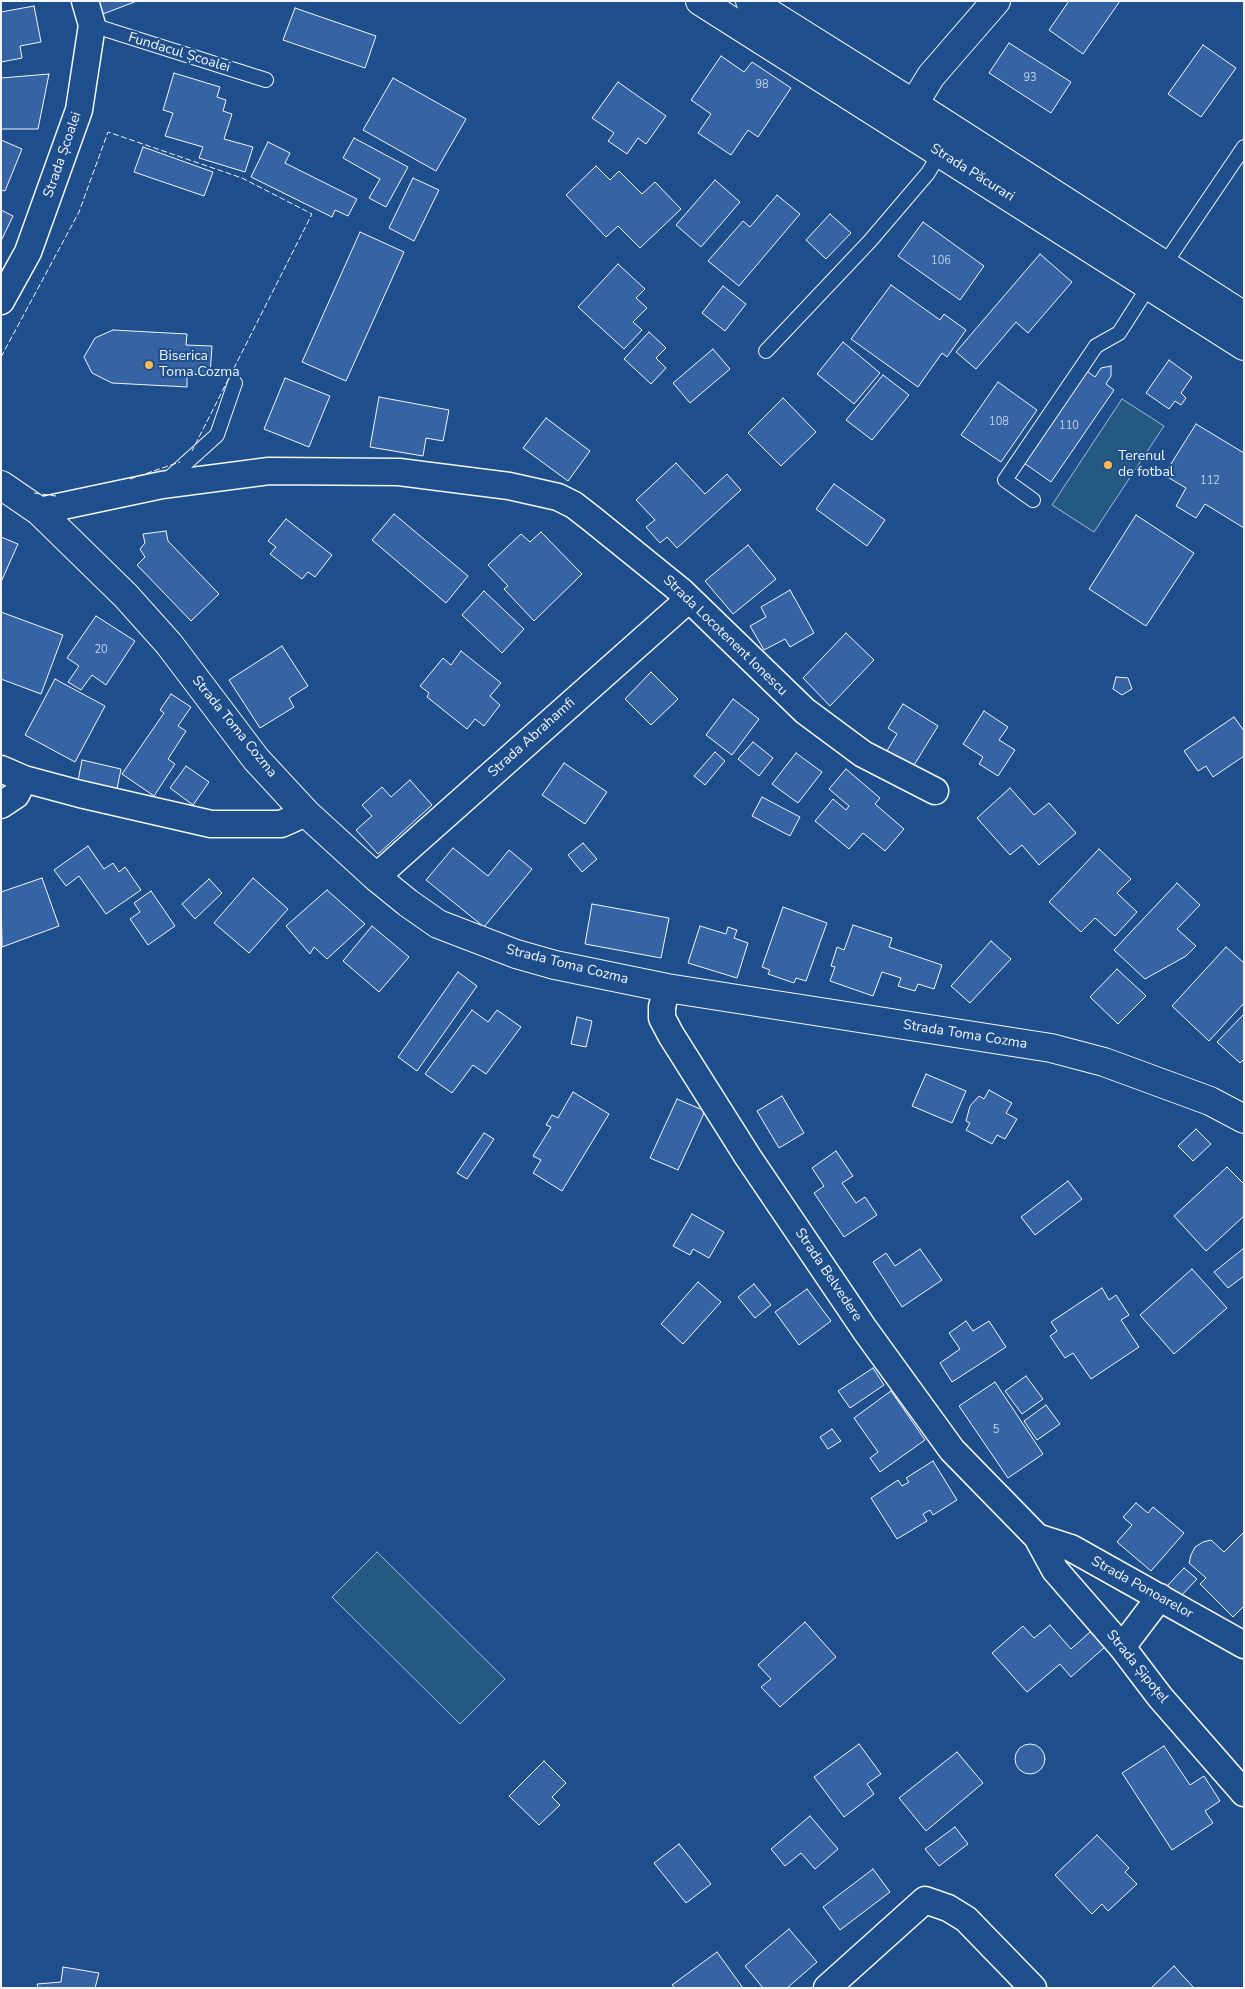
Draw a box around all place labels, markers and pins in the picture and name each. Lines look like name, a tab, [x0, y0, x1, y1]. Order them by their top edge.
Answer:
place label: Biserica Toma Cozma	[159, 349, 240, 382]
marker: Biserica Toma Cozma	[143, 359, 155, 371]
place label: Terenul de fotbal	[1118, 449, 1174, 482]
marker: Terenul de fotbal	[1102, 459, 1114, 471]

